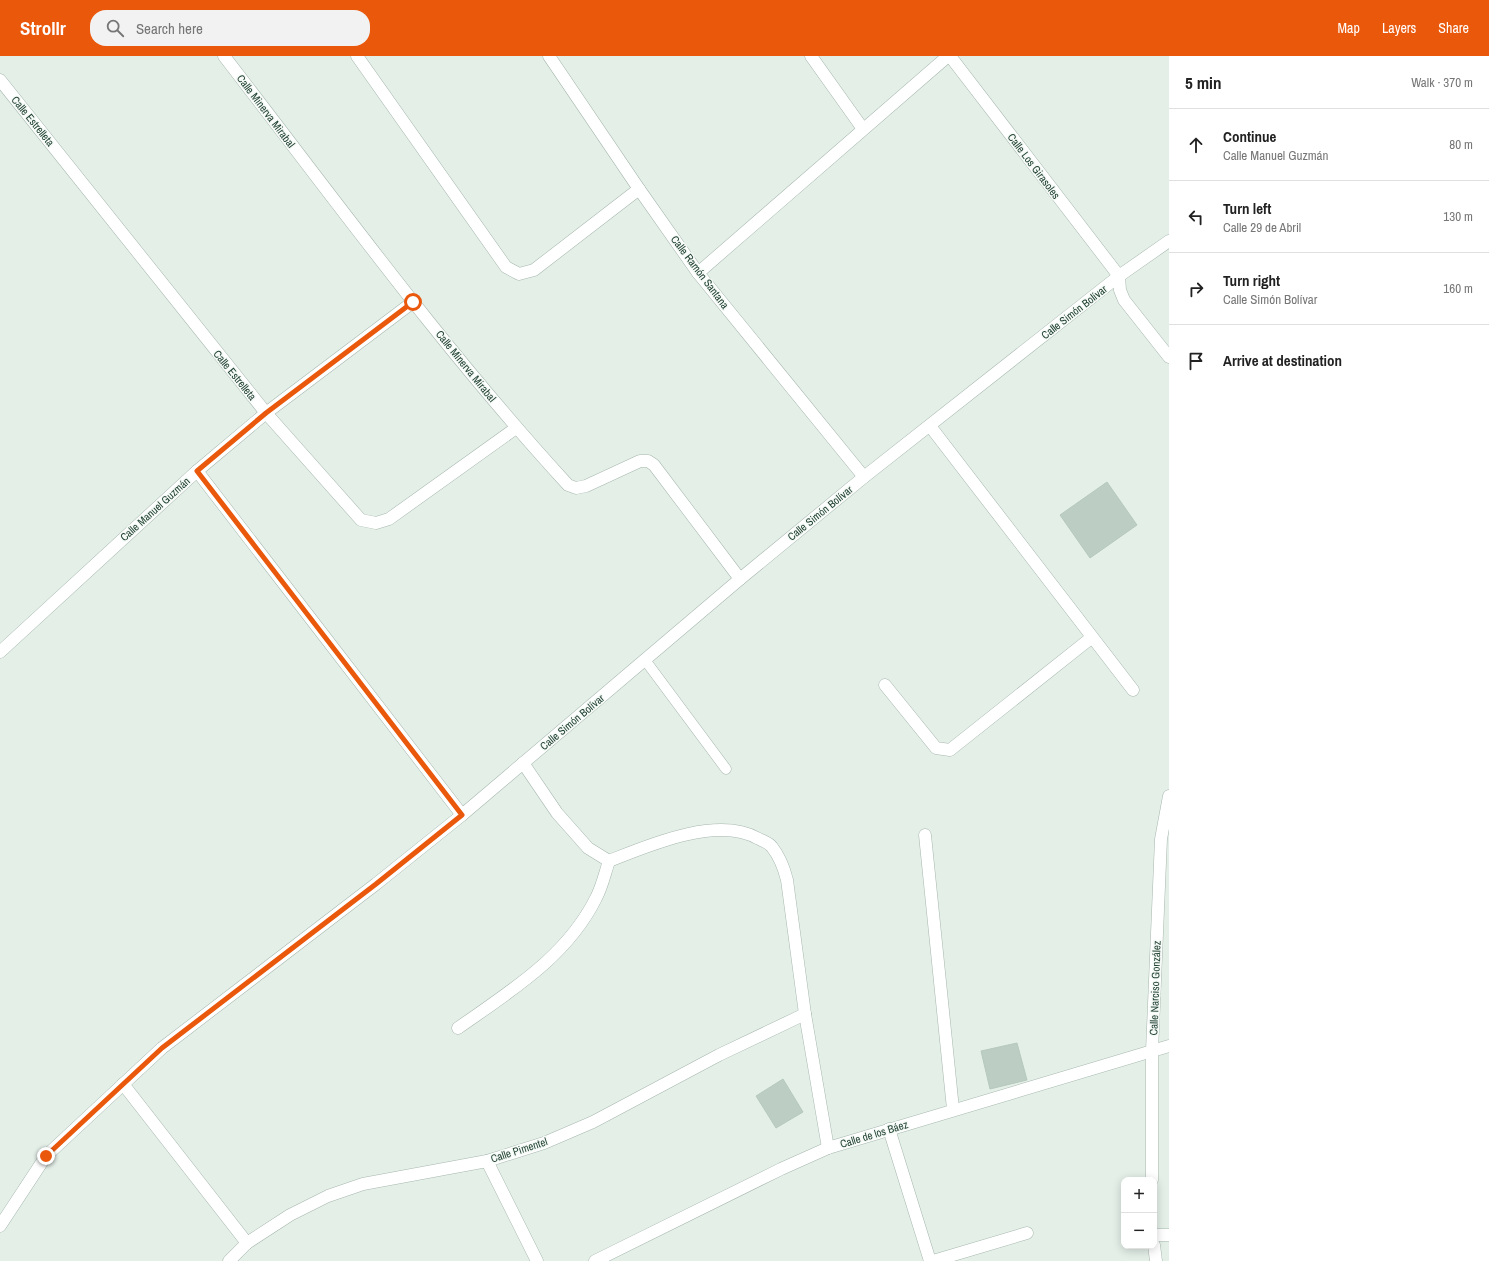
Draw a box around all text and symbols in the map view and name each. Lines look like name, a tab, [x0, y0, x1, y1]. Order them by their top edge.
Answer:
search box	[90, 10, 370, 46]
text: Strollr	[20, 15, 66, 41]
icon: search	[104, 17, 126, 39]
text: Search here	[136, 18, 203, 39]
text: Map	[1338, 19, 1360, 37]
text: Layers	[1382, 19, 1416, 37]
text: Share	[1438, 19, 1469, 37]
text: 5 min	[1185, 71, 1221, 94]
street label: Calle Minerva Mirabal	[234, 72, 298, 150]
text: Walk · 370 m	[1411, 74, 1473, 91]
street label: Calle Estrelleta	[8, 93, 58, 149]
text: Continue	[1223, 126, 1276, 147]
street label: Calle Los Girasoles	[1005, 130, 1064, 202]
icon: ahead	[1185, 134, 1207, 156]
text: 80 m	[1449, 136, 1473, 153]
text: Calle Manuel Guzmán	[1223, 147, 1328, 164]
text: Turn left	[1223, 198, 1271, 219]
icon: left	[1185, 206, 1207, 228]
text: 130 m	[1443, 208, 1473, 225]
text: Calle 29 de Abril	[1223, 219, 1301, 236]
street label: Calle Ramón Santana	[668, 233, 732, 311]
text: Turn right	[1223, 270, 1280, 291]
icon: right	[1185, 278, 1207, 300]
text: 160 m	[1443, 280, 1473, 297]
street label: Calle Simón Bolívar	[1038, 282, 1110, 342]
text: Calle Simón Bolívar	[1223, 291, 1317, 308]
route start	[404, 293, 422, 311]
street label: Calle Minerva Mirabal	[433, 327, 499, 405]
street label: Calle Estrelleta	[210, 347, 260, 403]
icon: arrive	[1185, 350, 1207, 372]
text: Arrive at destination	[1223, 350, 1342, 371]
street label: Calle Manuel Guzmán	[117, 474, 193, 544]
street label: Calle Simón Bolívar	[785, 482, 855, 544]
street label: Calle Simón Bolívar	[537, 691, 607, 753]
street label: Calle Narciso González	[1146, 940, 1164, 1036]
street label: Calle de los Báez	[838, 1117, 910, 1151]
street label: Calle Pimentel	[489, 1134, 549, 1166]
route end	[37, 1147, 55, 1165]
map controls	[1121, 1177, 1157, 1249]
button: +	[1121, 1177, 1157, 1213]
button: −	[1121, 1213, 1157, 1249]

